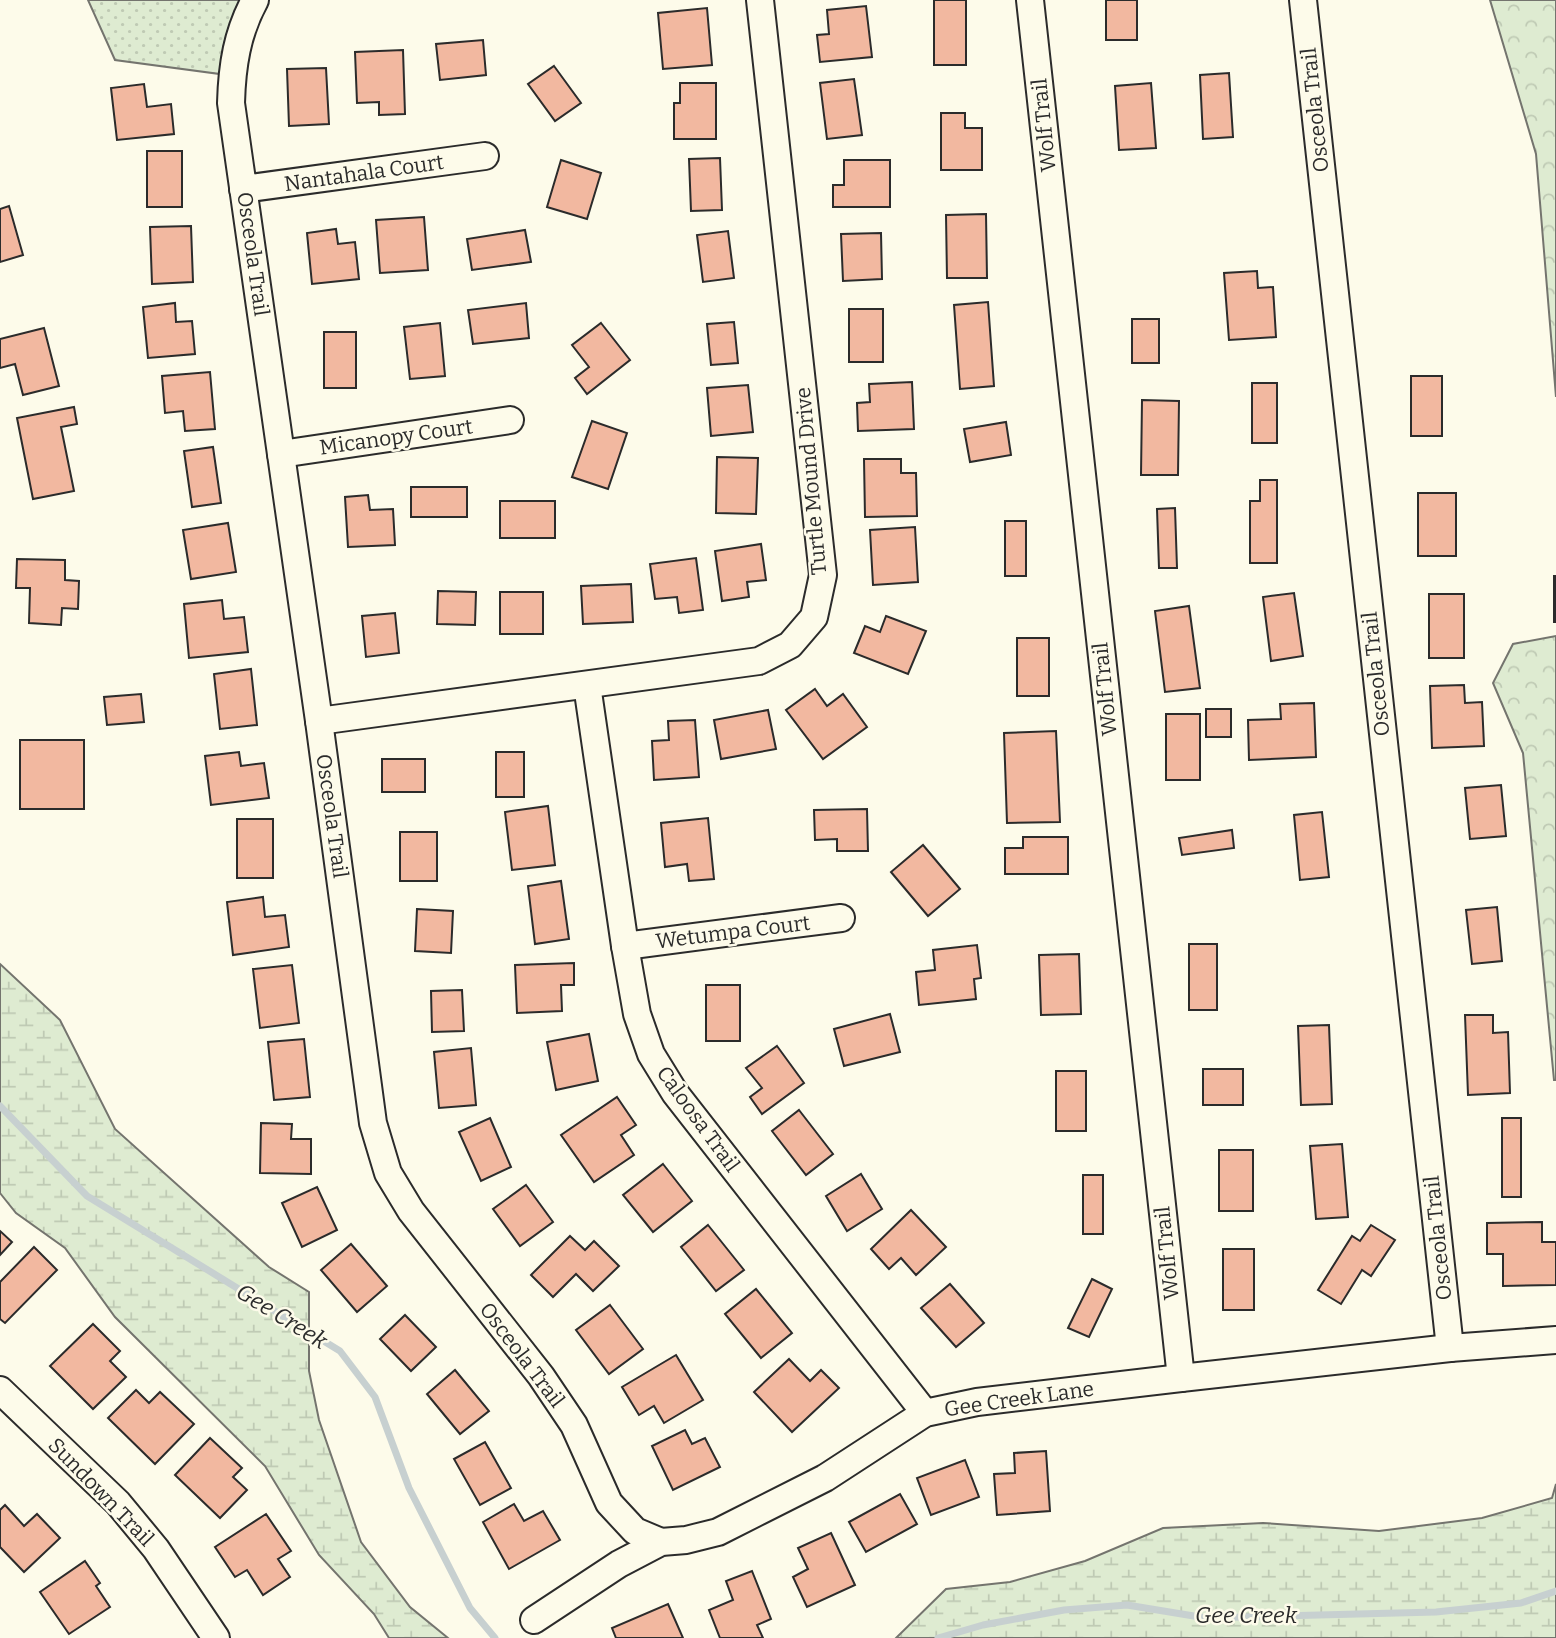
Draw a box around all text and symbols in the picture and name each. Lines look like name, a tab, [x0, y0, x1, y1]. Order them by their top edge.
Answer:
street label: Osceola Trail	[1296, 46, 1334, 174]
street label: Wolf Trail	[1026, 77, 1062, 173]
street label: Nantahala Court	[283, 149, 446, 197]
street label: Osceola Trail	[231, 190, 275, 318]
street label: Turtle Mound Drive	[790, 386, 832, 576]
street label: Micanopy Court	[318, 413, 475, 461]
street label: Osceola Trail	[1357, 610, 1395, 738]
street label: Wolf Trail	[1087, 641, 1123, 737]
street label: Osceola Trail	[310, 752, 354, 880]
street label: Wetumpa Court	[654, 910, 812, 954]
street label: Caloosa Trail	[651, 1061, 745, 1177]
street label: Osceola Trail	[1419, 1174, 1457, 1302]
street label: Wolf Trail	[1149, 1205, 1185, 1301]
water label: Gee Creek	[231, 1277, 333, 1355]
street label: Osceola Trail	[474, 1297, 570, 1413]
street label: Gee Creek Lane	[942, 1376, 1096, 1422]
street label: Sundown Trail	[43, 1432, 159, 1552]
water label: Gee Creek	[1195, 1601, 1298, 1629]

